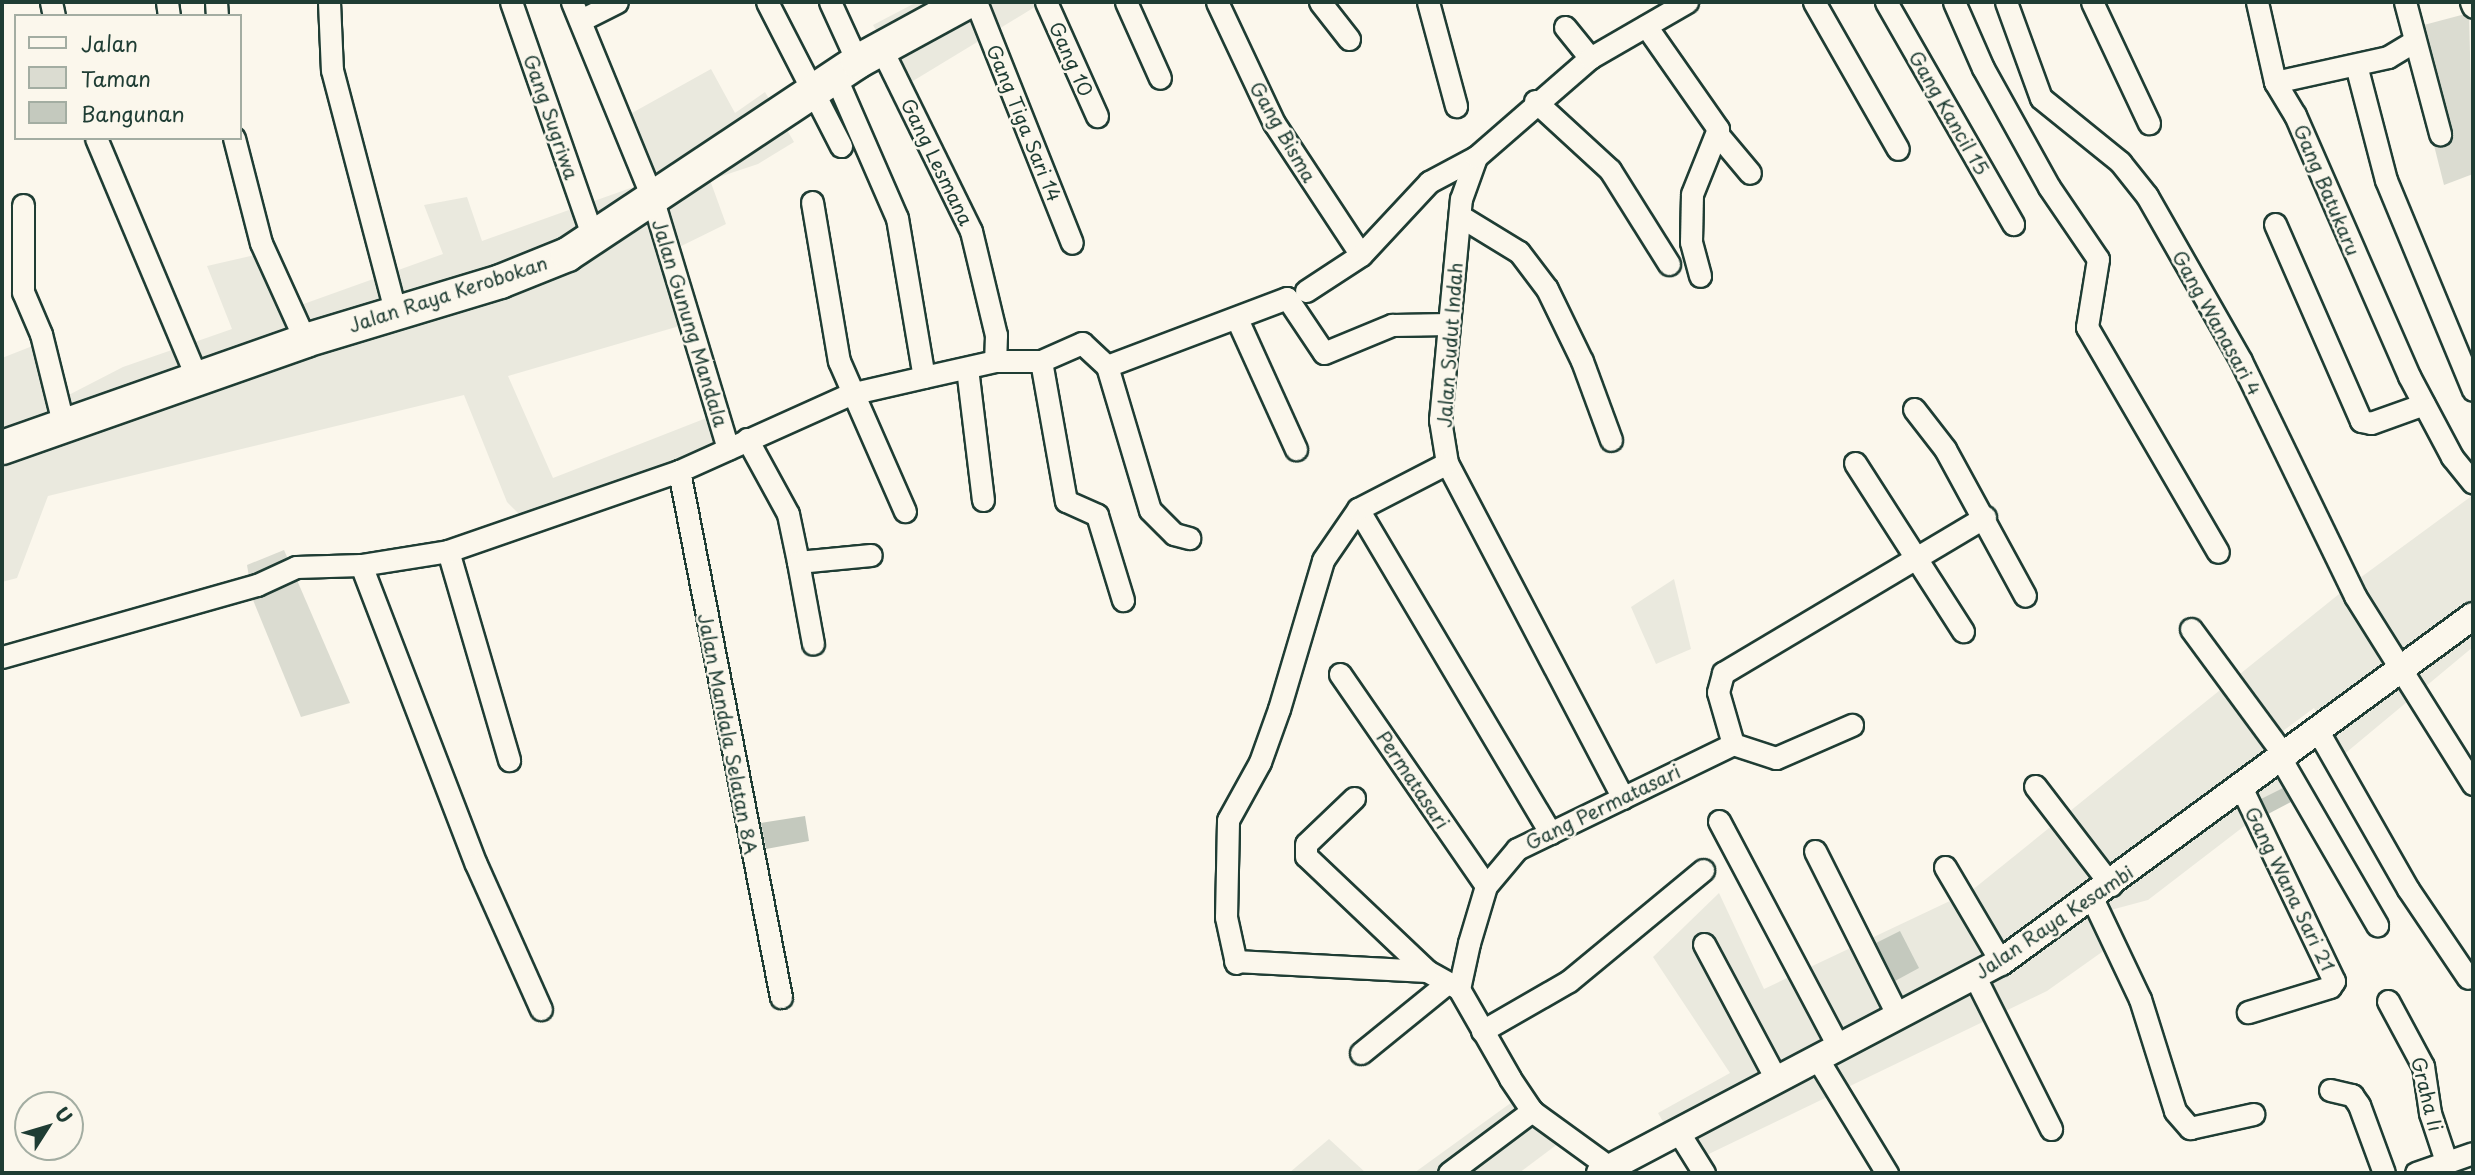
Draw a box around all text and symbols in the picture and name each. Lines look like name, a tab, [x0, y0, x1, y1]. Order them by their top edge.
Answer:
legend	[14, 14, 242, 140]
street label: Gang 10	[1045, 19, 1097, 99]
text: Jalan	[81, 27, 138, 59]
street label: Gang Tiga Sari 14	[982, 41, 1066, 205]
street label: Gang Kancil 15	[1904, 47, 1994, 179]
street label: Gang Sugriwa	[519, 52, 583, 182]
text: Taman	[81, 62, 151, 94]
street label: Gang Bisma	[1245, 78, 1321, 186]
street label: Gang Lesmana	[897, 95, 977, 229]
text: Bangunan	[81, 97, 185, 129]
street label: Gang Batukaru	[2289, 120, 2365, 260]
street label: Jalan Gunung Mandala	[647, 216, 733, 430]
street label: Gang Wanasari 4	[2167, 246, 2267, 400]
street label: Jalan Raya Kerobokan	[346, 251, 550, 337]
street label: Jalan Sudut Indah	[1433, 261, 1467, 429]
street label: Jalan Mandala Selatan 8A	[693, 610, 763, 858]
street label: Permatasari	[1372, 727, 1454, 833]
street label: Gang Permatasari	[1522, 760, 1684, 854]
street label: Gang Wana Sari 21	[2240, 803, 2340, 975]
street label: Jalan Raya Kesambi	[1970, 860, 2138, 984]
street label: Graha Ii	[2407, 1054, 2447, 1134]
north arrow	[14, 1091, 84, 1161]
text: U	[49, 1100, 80, 1129]

